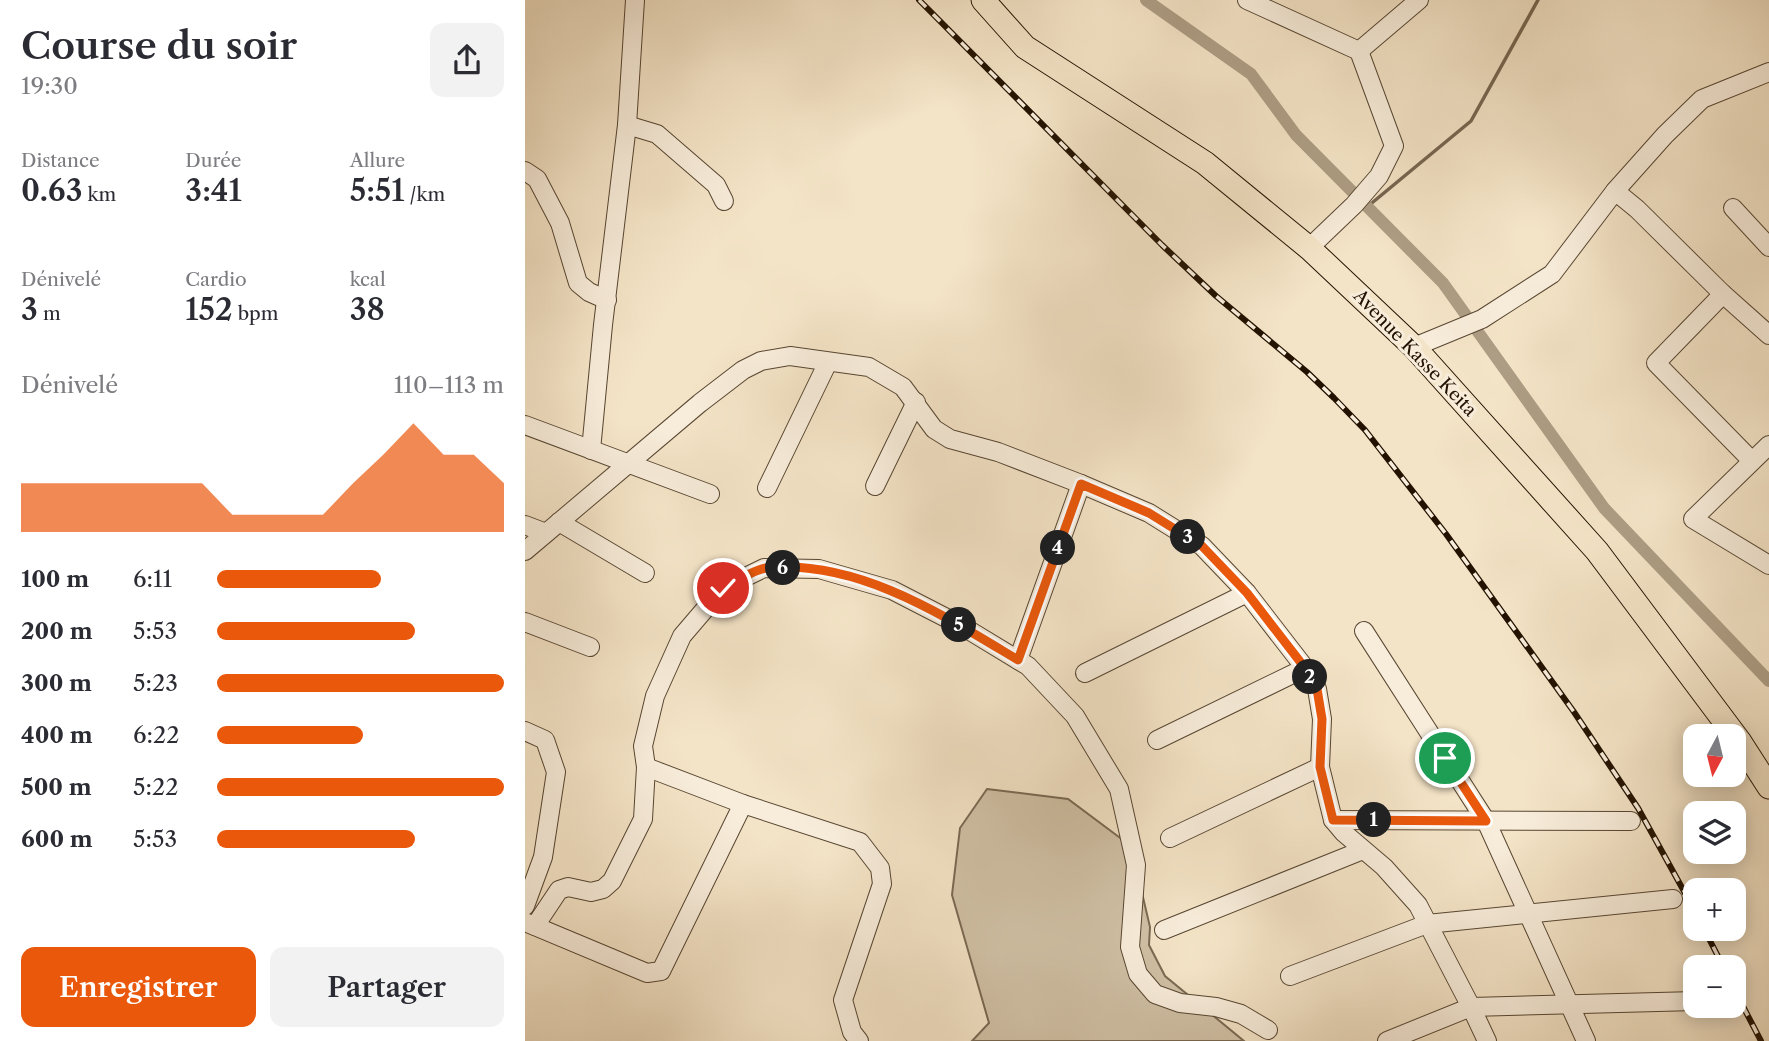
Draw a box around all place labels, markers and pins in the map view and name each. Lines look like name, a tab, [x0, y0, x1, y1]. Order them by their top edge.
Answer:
pin: 3	[1171, 520, 1205, 554]
pin: 4	[1041, 530, 1075, 566]
pin: 6	[765, 550, 801, 586]
pin	[693, 558, 753, 618]
pin: 5	[941, 608, 977, 642]
pin: 2	[1293, 660, 1327, 694]
pin	[1415, 728, 1475, 788]
pin: 1	[1357, 802, 1391, 838]

